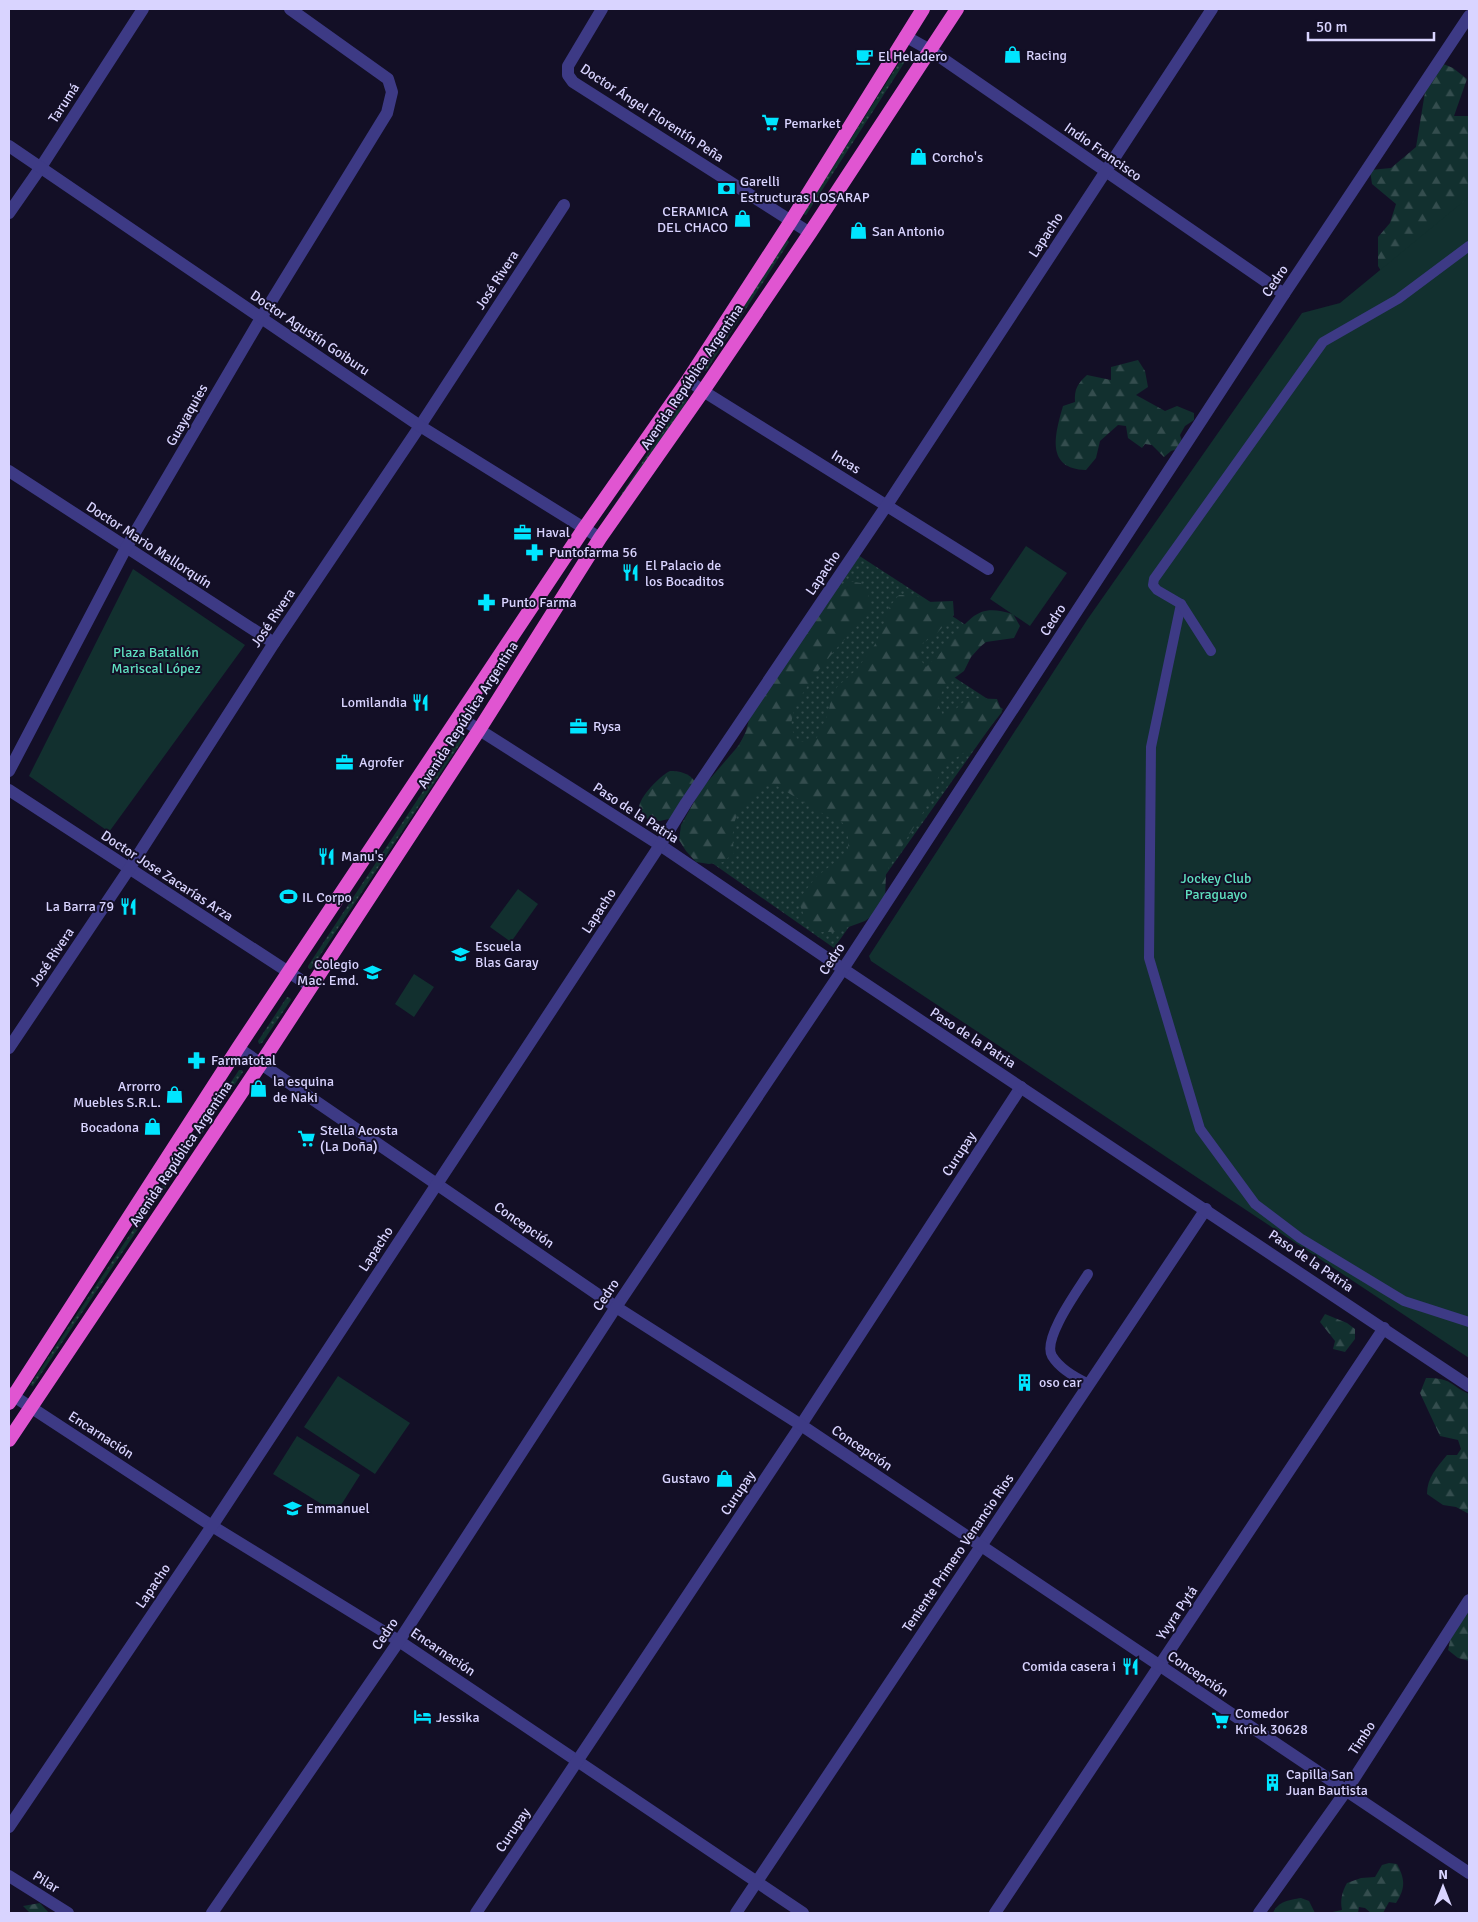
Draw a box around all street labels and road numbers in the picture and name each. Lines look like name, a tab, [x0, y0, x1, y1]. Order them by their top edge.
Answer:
street label: Doctor Ángel Florentín Peña	[577, 60, 727, 166]
street label: Tarumá	[45, 80, 83, 126]
street label: Indio Francisco	[1061, 119, 1145, 185]
street label: Lapacho	[1025, 209, 1067, 261]
street label: José Rivera	[472, 247, 522, 313]
street label: Cedro	[1258, 262, 1292, 300]
street label: Doctor Agustín Goiburu	[247, 287, 373, 379]
street label: Avenida República Argentina	[637, 301, 747, 453]
street label: Guayaquies	[162, 381, 212, 449]
street label: Incas	[828, 446, 864, 478]
street label: Doctor Mario Mallorquín	[83, 498, 215, 592]
street label: Lapacho	[802, 547, 844, 599]
street label: José Rivera	[247, 585, 299, 651]
street label: Cedro	[1036, 601, 1070, 639]
street label: Avenida República Argentina	[414, 638, 522, 792]
street label: Paso de la Patria	[590, 779, 682, 847]
street label: Doctor Jose Zacarías Arza	[98, 827, 236, 925]
street label: Lapacho	[578, 885, 620, 937]
street label: José Rivera	[26, 924, 78, 990]
street label: Cedro	[815, 940, 849, 978]
street label: Paso de la Patria	[927, 1004, 1019, 1072]
street label: Avenida República Argentina	[126, 1078, 236, 1230]
street label: Curupay	[938, 1128, 980, 1179]
street label: Concepción	[491, 1198, 557, 1252]
street label: Lapacho	[355, 1223, 397, 1275]
street label: Paso de la Patria	[1265, 1226, 1357, 1296]
street label: Cedro	[589, 1276, 623, 1314]
street label: Encarnación	[65, 1408, 137, 1462]
street label: Concepción	[828, 1421, 896, 1475]
street label: Curupay	[717, 1467, 759, 1518]
street label: Teniente Primero Venancio Rios	[899, 1471, 1017, 1635]
street label: Lapacho	[132, 1560, 174, 1612]
street label: Yvyra Pytá	[1153, 1583, 1201, 1643]
street label: Cedro	[368, 1615, 402, 1653]
street label: Encarnación	[407, 1624, 479, 1680]
street label: Concepción	[1164, 1647, 1232, 1701]
street label: Timbo	[1345, 1718, 1379, 1758]
street label: Curupay	[492, 1804, 534, 1855]
street label: Pilar	[30, 1867, 63, 1897]

